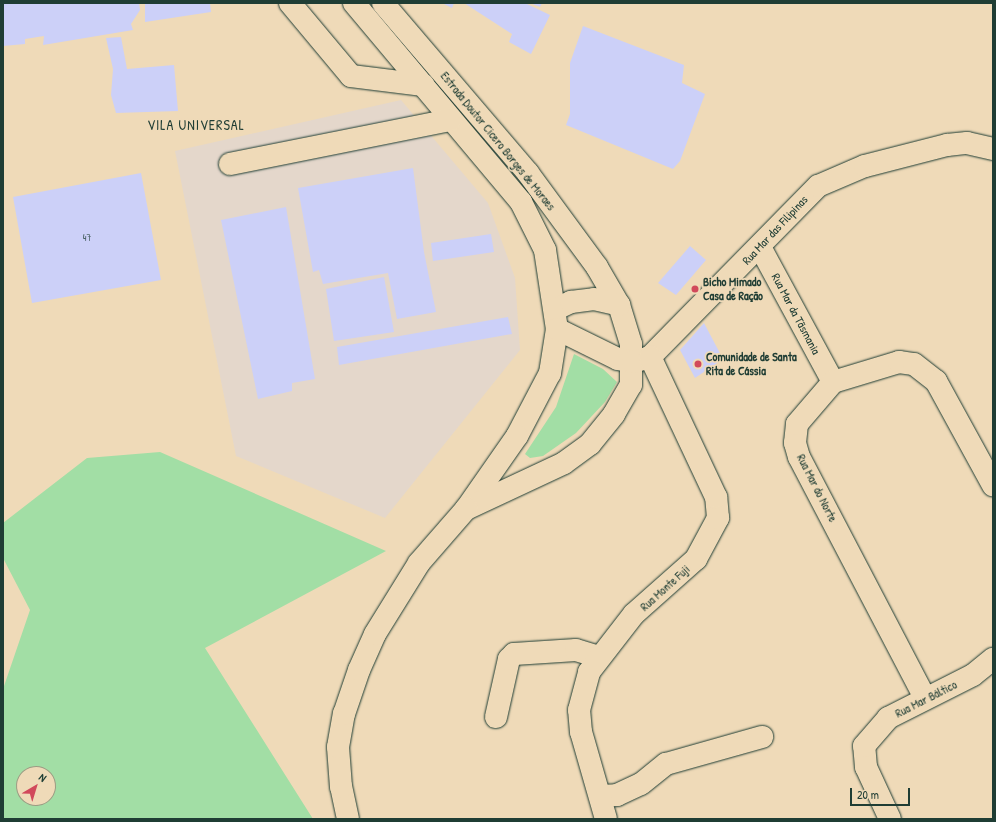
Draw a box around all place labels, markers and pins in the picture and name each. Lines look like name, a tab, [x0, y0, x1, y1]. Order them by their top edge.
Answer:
place label: Bicho Mimado Casa de Ração	[703, 275, 763, 303]
marker: Bicho Mimado Casa de Ração	[690, 284, 700, 294]
place label: Comunidade de Santa Rita de Cássia	[706, 350, 797, 378]
marker: Comunidade de Santa Rita de Cássia	[693, 359, 703, 369]

